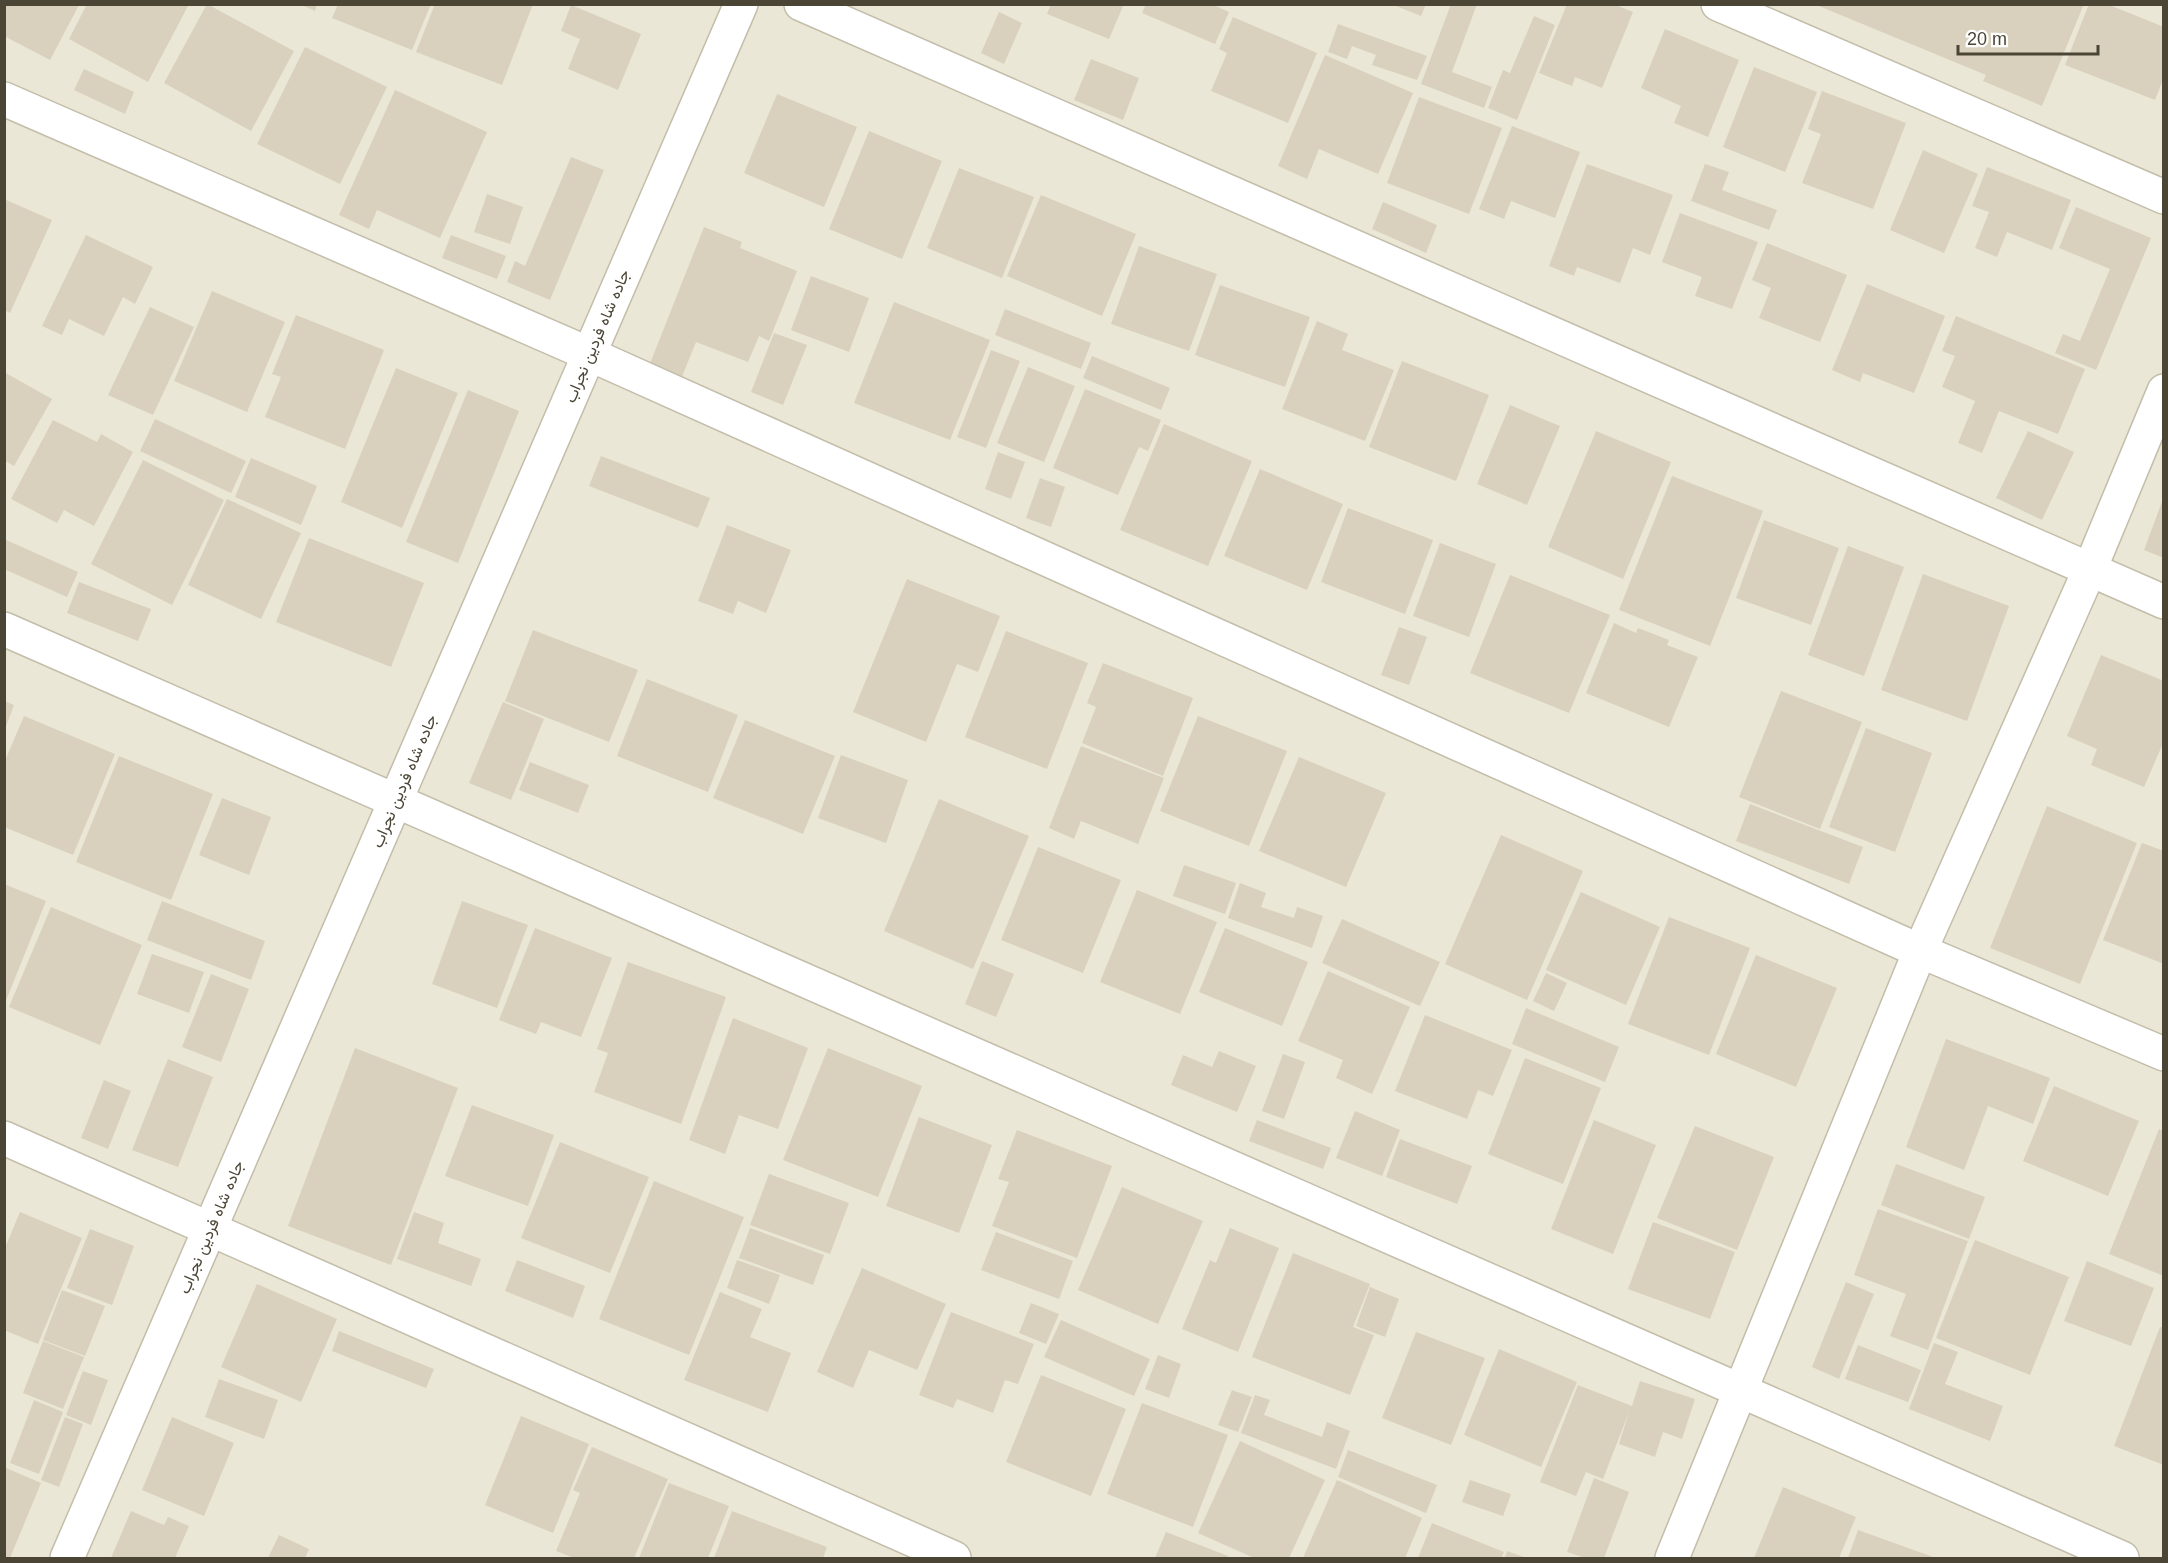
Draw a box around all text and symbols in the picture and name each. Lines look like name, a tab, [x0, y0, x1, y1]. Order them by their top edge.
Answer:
scale bar	[1958, 18, 2098, 56]
text: 20 m	[1967, 29, 2007, 49]
street label: جاده شاه فردین نجراب	[561, 267, 635, 406]
street label: جاده شاه فردین نجراب	[368, 712, 442, 851]
street label: جاده شاه فردین نجراب	[175, 1158, 249, 1297]

